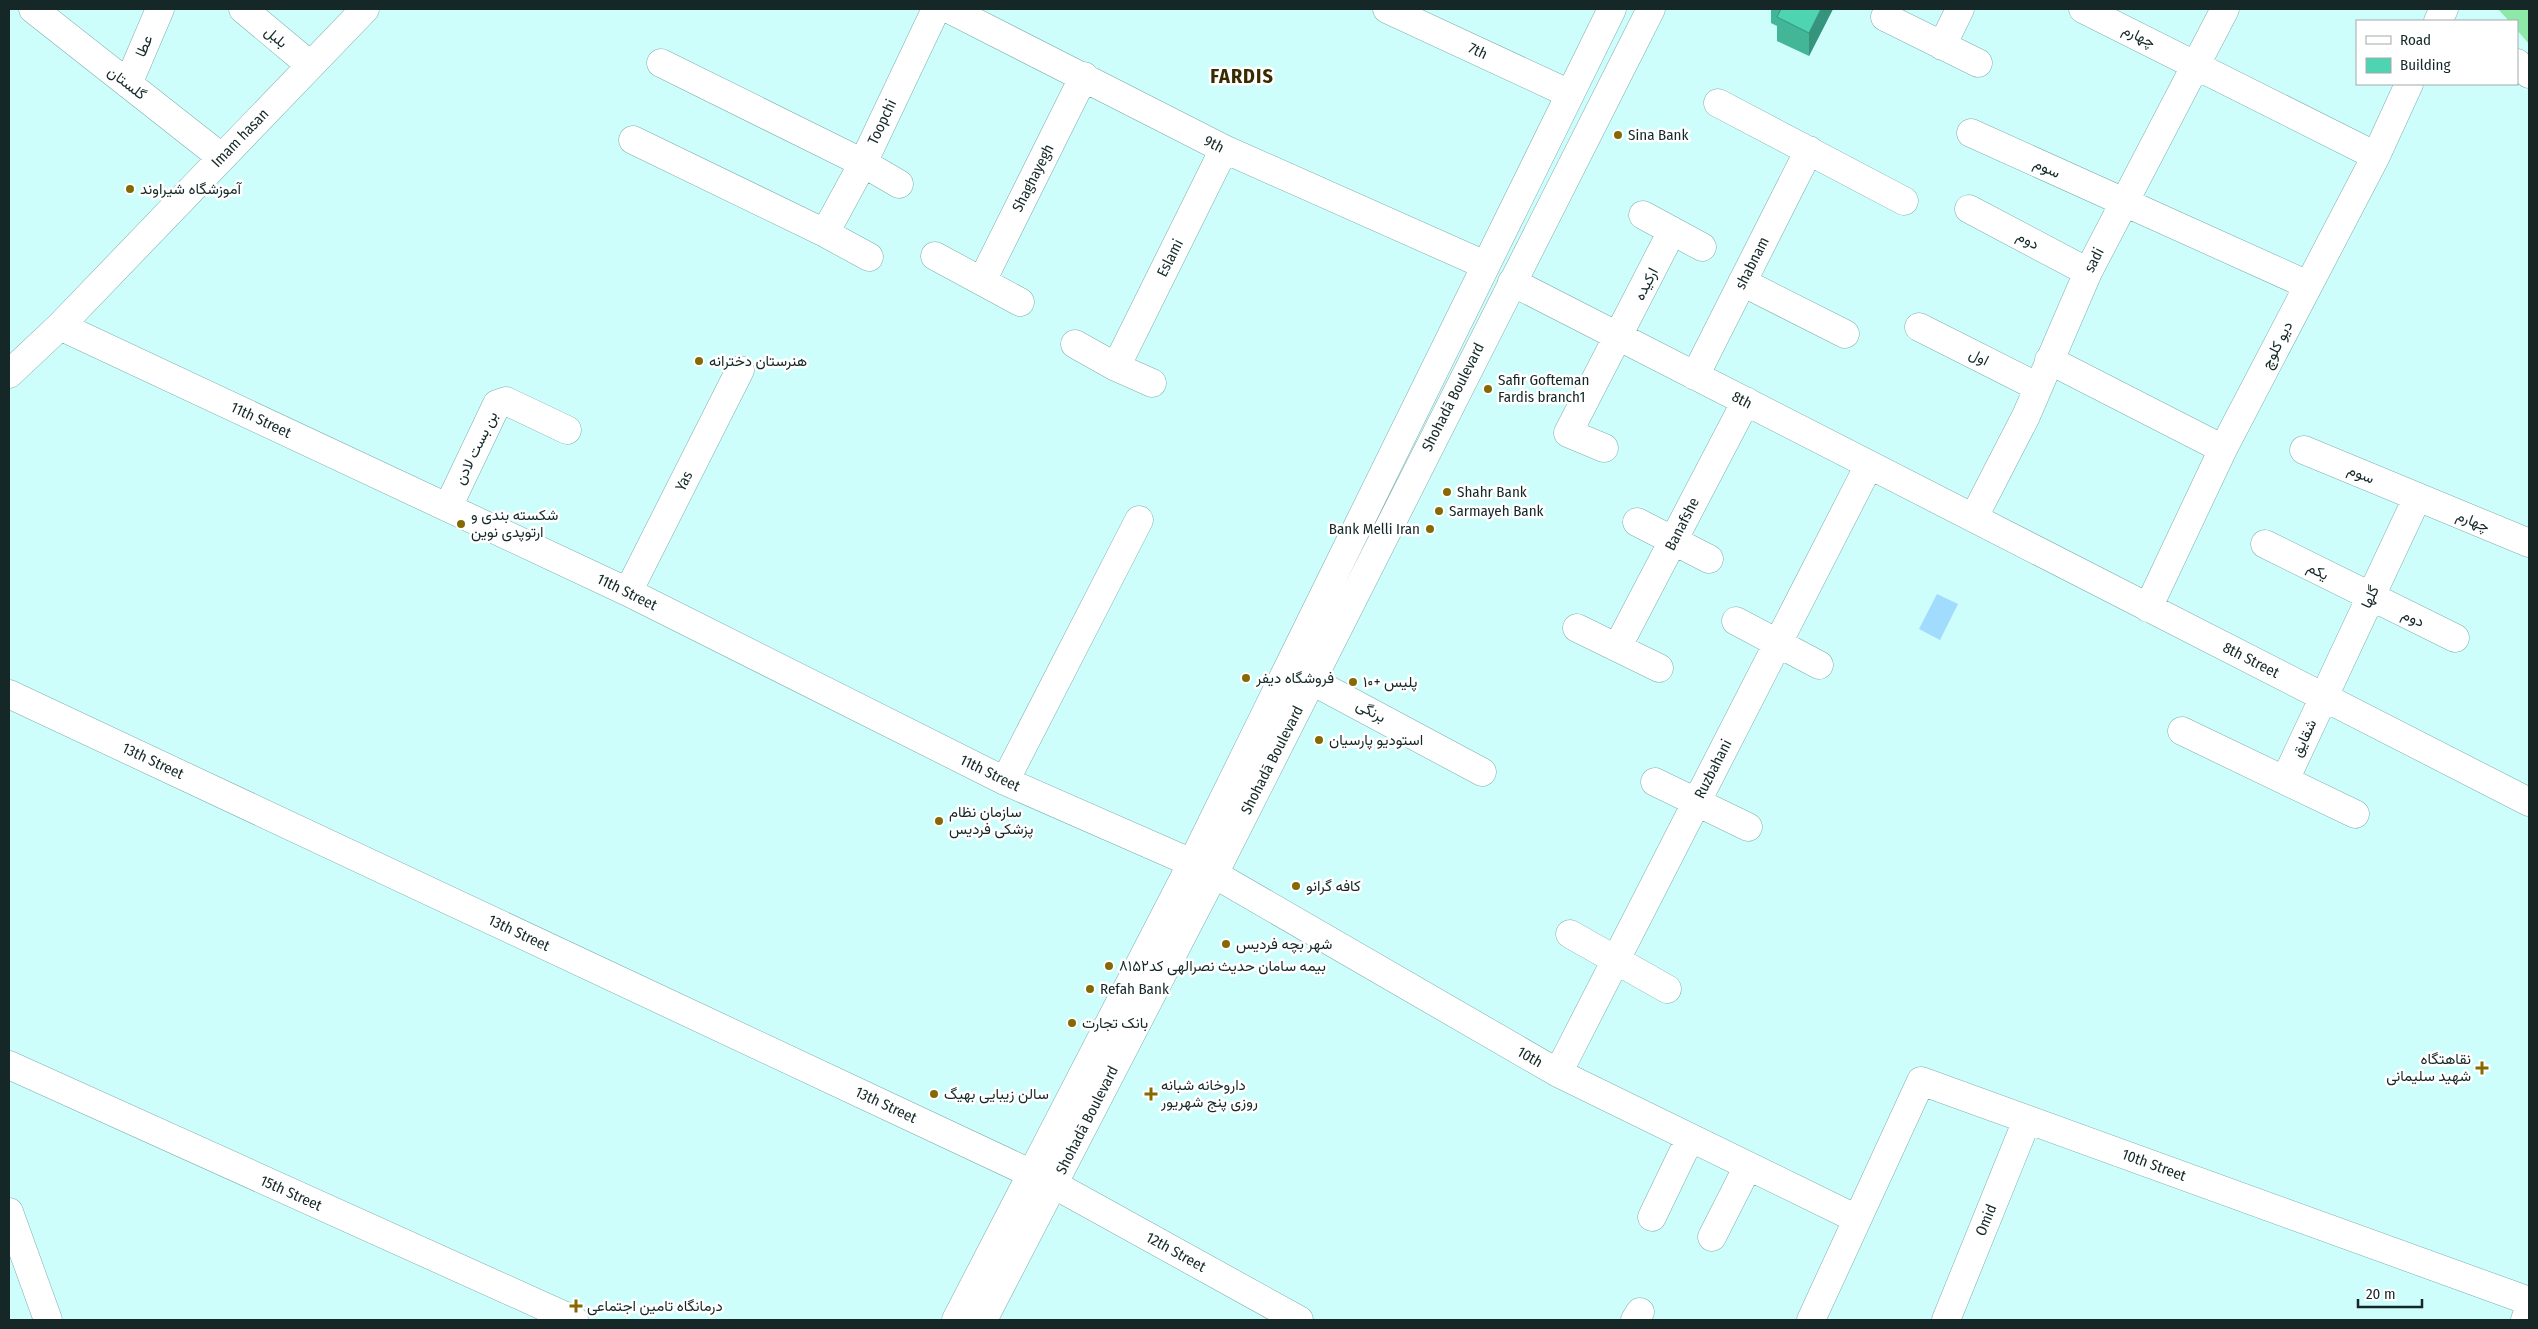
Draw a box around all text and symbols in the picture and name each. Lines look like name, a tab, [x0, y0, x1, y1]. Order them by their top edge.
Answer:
street label: چهارم	[2119, 20, 2158, 53]
legend	[2356, 20, 2518, 85]
street label: بلبل	[261, 22, 291, 52]
text: Road	[2400, 31, 2431, 49]
street label: عطا	[131, 32, 157, 60]
street label: 7th	[1466, 39, 1490, 63]
text: Building	[2400, 56, 2451, 74]
street label: گلستان	[104, 62, 150, 104]
district label: FARDIS	[1210, 64, 1274, 88]
street label: Toopchi	[864, 96, 900, 148]
street label: Imam hasan	[208, 105, 272, 171]
place label: Sina Bank	[1628, 126, 1688, 144]
marker: Sina Bank	[1612, 129, 1624, 141]
street label: 9th	[1201, 131, 1227, 157]
street label: Shaghayegh	[1008, 141, 1058, 215]
street label: سوم	[2030, 154, 2063, 183]
place label: آموزشگاه شیراوند	[140, 180, 243, 198]
marker: آموزشگاه شیراوند	[124, 183, 136, 195]
street label: دوم	[2013, 227, 2042, 254]
street label: shabnam	[1731, 234, 1773, 292]
street label: Eslami	[1153, 236, 1187, 280]
street label: sadi	[2080, 245, 2108, 275]
street label: ارکیده	[1630, 265, 1662, 303]
street label: دیو کلوچ	[2257, 318, 2298, 373]
street label: Shohadā Boulevard	[1418, 340, 1488, 454]
street label: اول	[1966, 344, 1992, 370]
place label: هنرستان دخترانه	[709, 352, 807, 370]
marker: هنرستان دخترانه	[693, 355, 705, 367]
place label: Safir Gofteman Fardis branch1	[1498, 371, 1589, 406]
marker: Safir Gofteman Fardis branch1	[1482, 383, 1494, 395]
street label: 8th	[1729, 387, 1755, 413]
street label: 11th Street	[228, 398, 294, 442]
street label: بن بست لادن	[451, 408, 502, 488]
street label: سوم	[2344, 460, 2377, 489]
street label: Yas	[671, 468, 697, 494]
place label: Shahr Bank	[1457, 483, 1527, 501]
marker: Shahr Bank	[1441, 486, 1453, 498]
street label: Banafshe	[1661, 494, 1703, 554]
place label: Sarmayeh Bank	[1449, 502, 1544, 520]
marker: Sarmayeh Bank	[1433, 505, 1445, 517]
place label: شکسته بندی و ارتوپدی نوین	[471, 506, 559, 542]
street label: چهارم	[2453, 506, 2492, 537]
marker: شکسته بندی و ارتوپدی نوین	[455, 518, 467, 530]
place label: Bank Melli Iran	[1329, 520, 1420, 538]
marker: Bank Melli Iran	[1424, 523, 1436, 535]
street label: یکم	[2304, 558, 2332, 585]
street label: 11th Street	[594, 570, 660, 614]
street label: گلها	[2357, 583, 2383, 611]
street label: دوم	[2398, 605, 2427, 632]
street label: 8th Street	[2220, 638, 2282, 682]
place label: فروشگاه دیفر	[1255, 669, 1334, 687]
marker: فروشگاه دیفر	[1240, 672, 1252, 684]
place label: پلیس +۱۰	[1363, 673, 1418, 692]
marker: پلیس +۱۰	[1347, 676, 1359, 688]
street label: برنگی	[1353, 696, 1389, 727]
street label: Shohadā Boulevard	[1237, 703, 1307, 817]
street label: شقایق	[2288, 716, 2321, 760]
place label: استودیو پارسیان	[1329, 731, 1423, 750]
marker: استودیو پارسیان	[1313, 734, 1325, 746]
street label: Ruzbahani	[1690, 736, 1736, 802]
street label: 13th Street	[119, 739, 187, 783]
street label: 11th Street	[957, 751, 1023, 795]
place label: سازمان نظام پزشکی فردیس	[949, 803, 1033, 839]
marker: سازمان نظام پزشکی فردیس	[933, 815, 945, 827]
place label: کافه گرانو	[1306, 877, 1361, 895]
marker: کافه گرانو	[1290, 880, 1302, 892]
street label: 13th Street	[485, 911, 553, 955]
place label: شهر بچه فردیس	[1236, 935, 1333, 954]
marker: شهر بچه فردیس	[1220, 938, 1232, 950]
place label: بیمه سامان حدیث نصرالهی کد۸۱۵۲	[1119, 957, 1326, 976]
marker: بیمه سامان حدیث نصرالهی کد۸۱۵۲	[1103, 960, 1115, 972]
place label: Refah Bank	[1100, 980, 1169, 998]
marker: Refah Bank	[1084, 983, 1096, 995]
place label: بانک تجارت	[1082, 1014, 1148, 1032]
marker: بانک تجارت	[1066, 1017, 1078, 1029]
street label: 10th	[1514, 1043, 1546, 1071]
place label: نقاهتگاه شهید سلیمانی	[2386, 1050, 2471, 1086]
marker: نقاهتگاه شهید سلیمانی	[2475, 1061, 2489, 1075]
street label: Shohadā Boulevard	[1052, 1063, 1122, 1177]
place label: داروخانه شبانه روزی پنج شهریور	[1160, 1076, 1258, 1113]
street label: 13th Street	[852, 1083, 920, 1127]
place label: سالن زیبایی بهیگ	[944, 1085, 1049, 1104]
marker: سالن زیبایی بهیگ	[928, 1088, 940, 1100]
marker: داروخانه شبانه روزی پنج شهریور	[1145, 1088, 1157, 1100]
street label: 10th Street	[2119, 1145, 2189, 1185]
street label: 15th Street	[257, 1171, 325, 1215]
street label: Omid	[1972, 1201, 2000, 1239]
street label: 12th Street	[1143, 1228, 1209, 1276]
scale bar	[2358, 1276, 2422, 1308]
text: 20 m	[2366, 1285, 2396, 1303]
place label: درمانگاه تامین اجتماعى	[587, 1297, 723, 1316]
marker: درمانگاه تامین اجتماعى	[569, 1299, 583, 1313]

